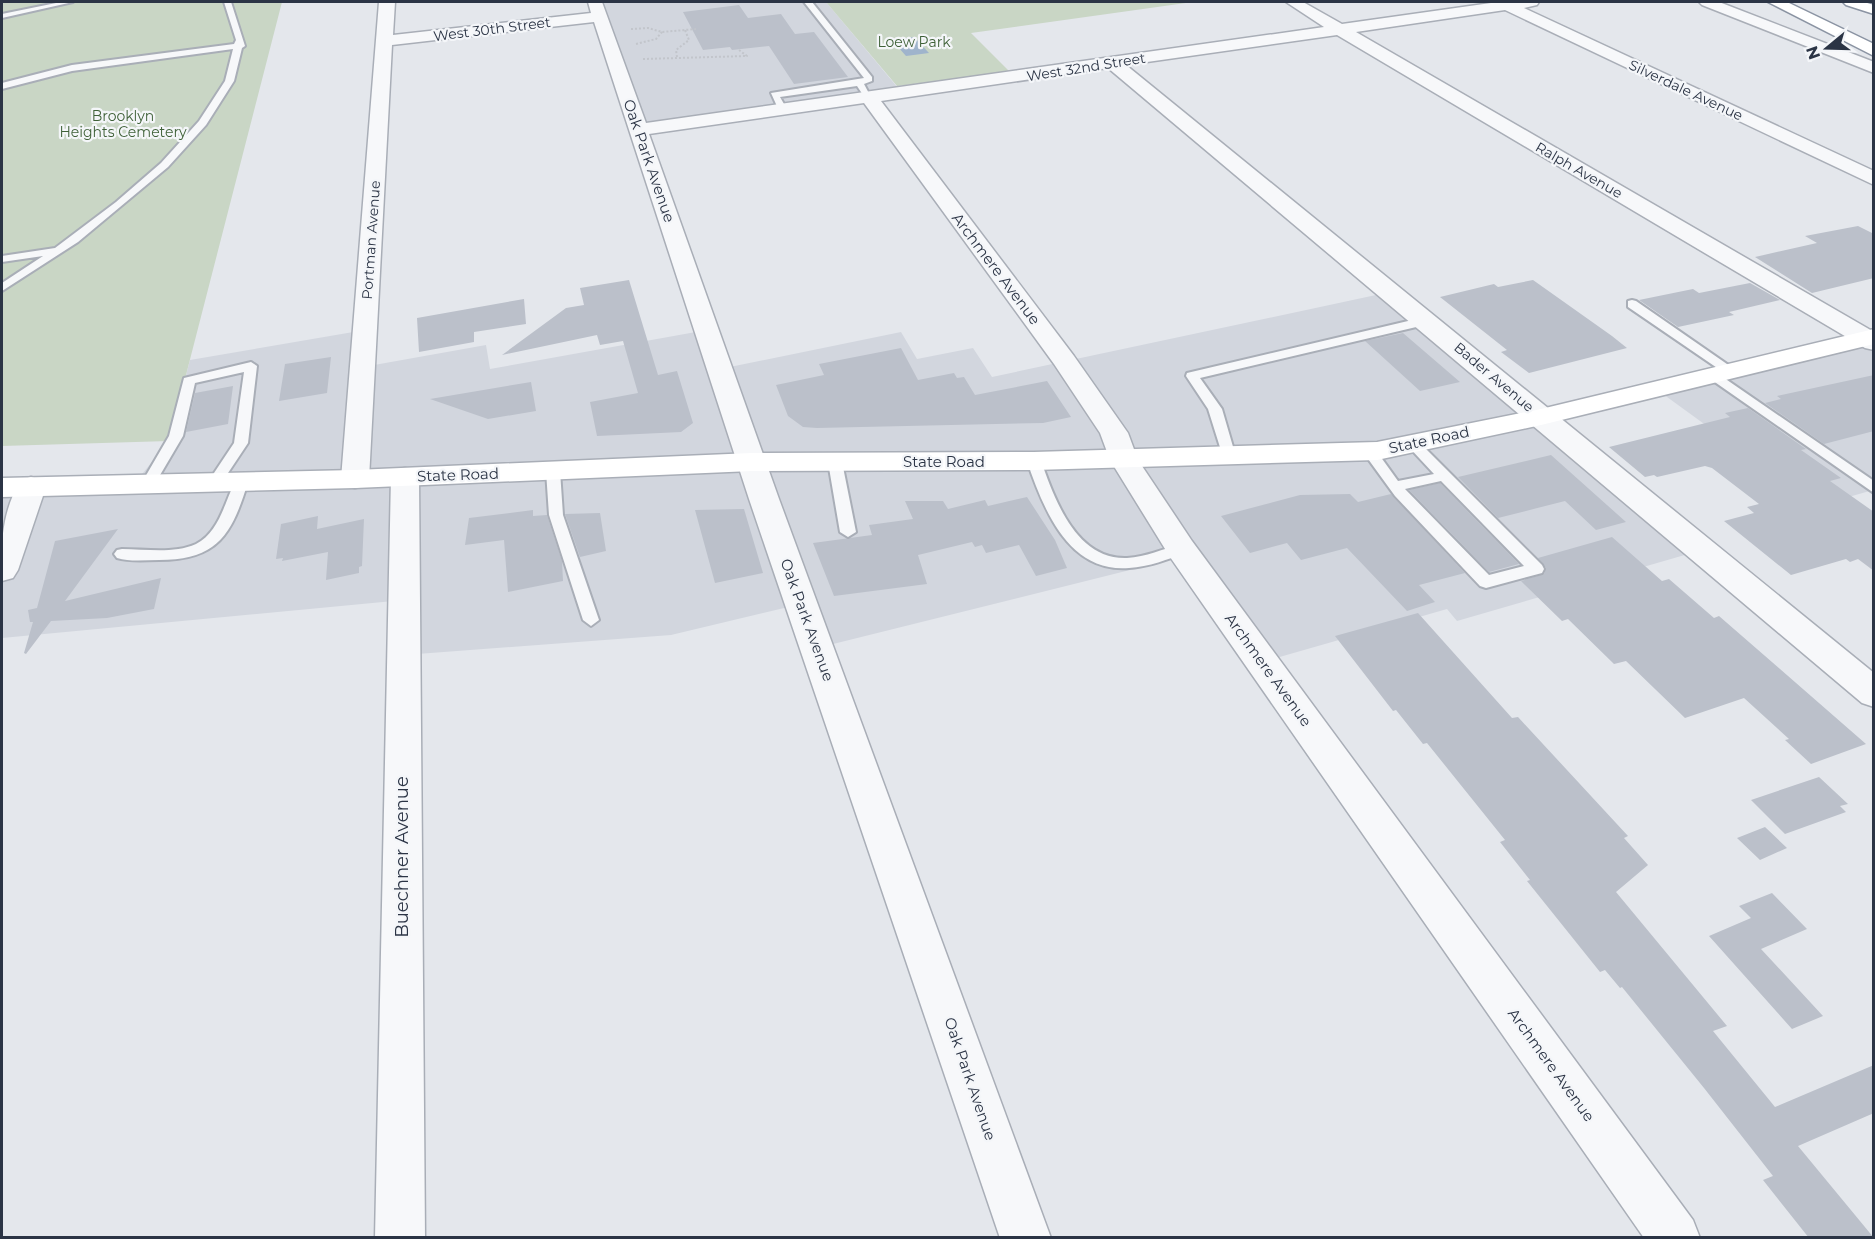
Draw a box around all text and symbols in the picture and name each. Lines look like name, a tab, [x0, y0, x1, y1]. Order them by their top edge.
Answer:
street label: West 30th Street	[432, 13, 552, 45]
north arrow	[1797, 18, 1857, 78]
park label: Loew Park	[877, 33, 951, 51]
text: N	[1802, 44, 1824, 62]
street label: West 32nd Street	[1025, 49, 1147, 85]
street label: Silverdale Avenue	[1626, 56, 1746, 124]
street label: Oak Park Avenue	[619, 97, 679, 225]
park label: Brooklyn Heights Cemetery	[59, 107, 187, 141]
street label: Ralph Avenue	[1532, 138, 1626, 202]
street label: Portman Avenue	[358, 180, 384, 300]
street label: Archmere Avenue	[948, 209, 1045, 329]
street label: Bader Avenue	[1450, 338, 1538, 416]
street label: State Road	[1387, 422, 1471, 457]
street label: State Road	[903, 452, 985, 471]
street label: State Road	[417, 464, 499, 485]
street label: Oak Park Avenue	[776, 556, 838, 684]
street label: Archmere Avenue	[1221, 609, 1316, 730]
street label: Buechner Avenue	[391, 776, 413, 938]
street label: Archmere Avenue	[1504, 1004, 1599, 1125]
street label: Oak Park Avenue	[940, 1015, 1000, 1143]

